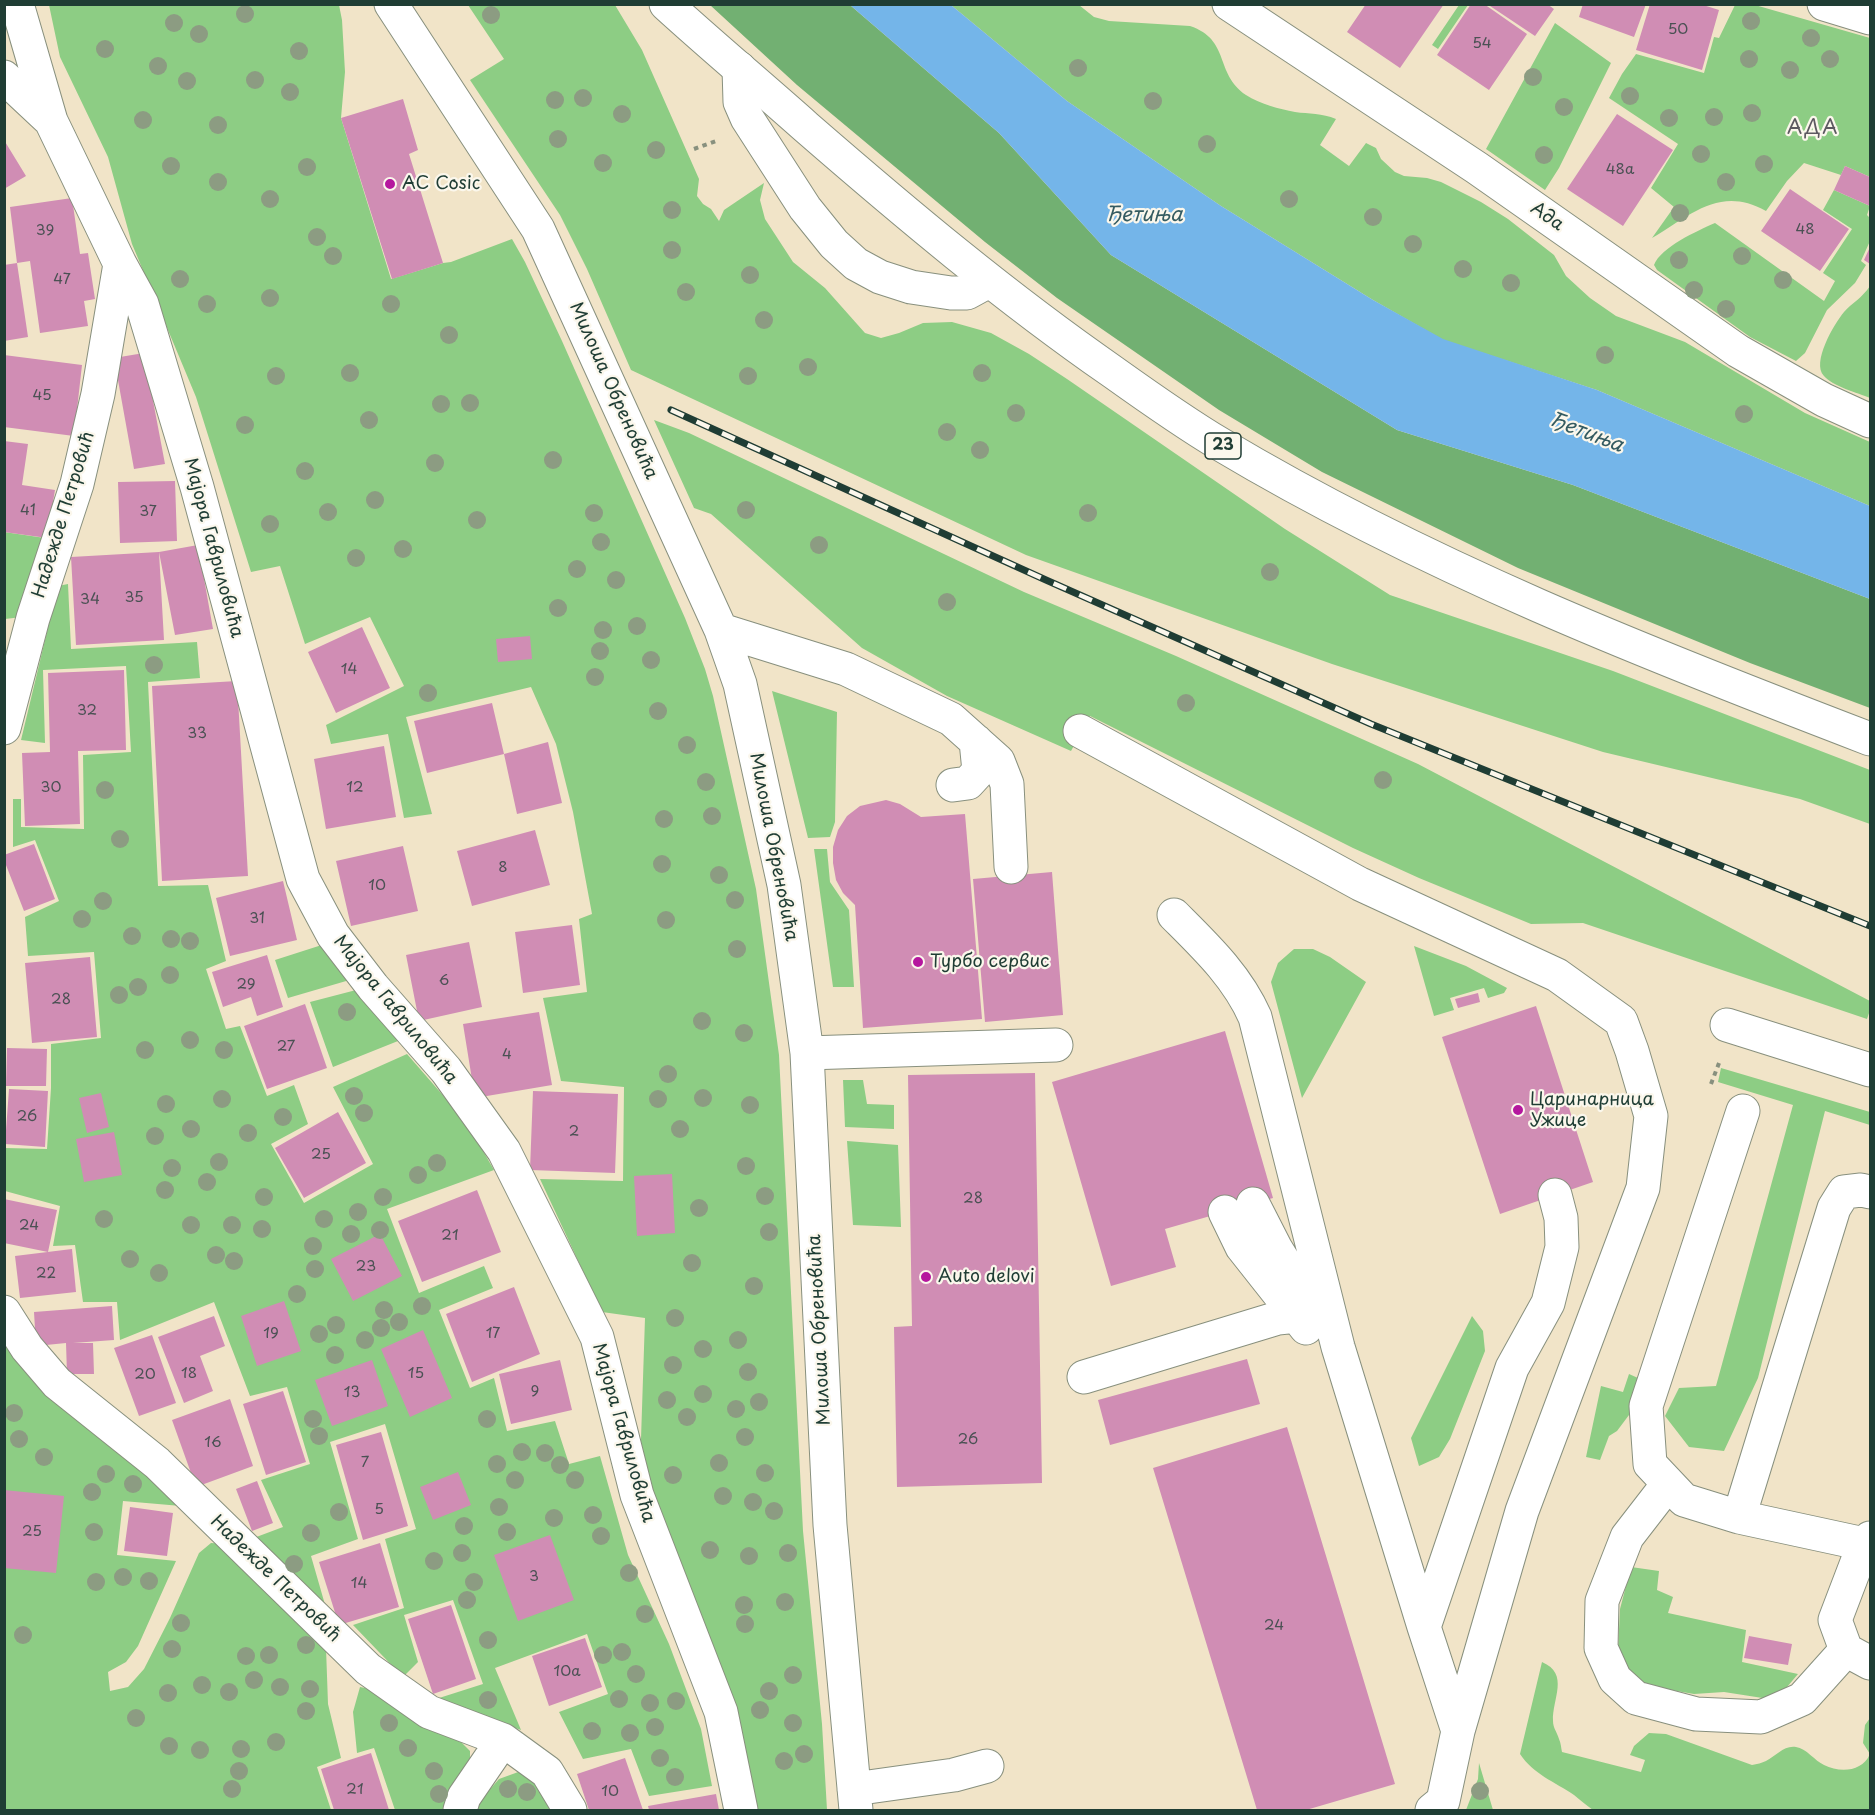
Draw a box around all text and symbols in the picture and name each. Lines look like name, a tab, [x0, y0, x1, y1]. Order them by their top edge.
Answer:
house number: 50	[1668, 21, 1688, 39]
house number: 54	[1472, 35, 1492, 53]
district label: АДА	[1787, 116, 1839, 140]
house number: 48a	[1606, 161, 1634, 179]
place label: AC Cosic	[402, 173, 480, 195]
marker: AC Cosic	[383, 177, 397, 191]
street label: Ада	[1526, 198, 1568, 236]
water label: Ђетиња	[1105, 203, 1183, 227]
house number: 48	[1795, 221, 1815, 239]
house number: 39	[36, 222, 54, 240]
house number: 47	[53, 271, 71, 289]
street label: Милоша Обреновића	[564, 299, 662, 483]
house number: 45	[32, 387, 52, 405]
water label: Ђетиња	[1546, 408, 1626, 458]
street label: Надежде Петровић	[28, 429, 100, 601]
road number: 23	[1205, 433, 1241, 459]
street label: Мајора Гавриловића	[179, 456, 247, 640]
house number: 41	[20, 502, 36, 520]
house number: 37	[139, 503, 157, 521]
house number: 35	[124, 589, 144, 607]
house number: 34	[80, 591, 100, 609]
house number: 14	[341, 661, 357, 679]
house number: 32	[77, 702, 97, 720]
house number: 33	[187, 725, 207, 743]
street label: Милоша Обреновића	[744, 751, 802, 943]
house number: 30	[41, 779, 61, 797]
house number: 12	[346, 779, 364, 797]
house number: 8	[498, 859, 508, 877]
house number: 10	[368, 877, 386, 895]
house number: 31	[249, 910, 265, 928]
street label: Мајора Гавриловића	[328, 931, 462, 1089]
place label: Турбо сервис	[930, 951, 1049, 973]
marker: Турбо сервис	[911, 955, 925, 969]
house number: 6	[439, 972, 449, 990]
house number: 29	[236, 976, 256, 994]
house number: 28	[51, 991, 71, 1009]
house number: 27	[277, 1038, 295, 1056]
house number: 4	[502, 1046, 512, 1064]
place label: Царинарница Ужице	[1530, 1089, 1654, 1132]
marker: Царинарница Ужице	[1511, 1103, 1525, 1117]
house number: 26	[17, 1108, 37, 1126]
house number: 2	[569, 1123, 579, 1141]
house number: 25	[311, 1146, 331, 1164]
house number: 28	[963, 1190, 983, 1208]
house number: 24	[19, 1217, 39, 1235]
house number: 21	[441, 1227, 459, 1245]
street label: Милоша Обреновића	[804, 1234, 836, 1426]
house number: 23	[356, 1258, 376, 1276]
house number: 22	[36, 1265, 56, 1283]
place label: Auto delovi	[938, 1266, 1035, 1288]
marker: Auto delovi	[919, 1270, 933, 1284]
house number: 19	[263, 1325, 279, 1343]
house number: 17	[486, 1325, 500, 1343]
street label: Мајора Гавриловића	[587, 1341, 659, 1525]
house number: 18	[181, 1365, 197, 1383]
house number: 15	[408, 1365, 424, 1383]
house number: 20	[134, 1366, 156, 1384]
house number: 9	[531, 1383, 539, 1401]
house number: 13	[344, 1384, 360, 1402]
house number: 26	[958, 1431, 978, 1449]
house number: 16	[204, 1434, 222, 1452]
house number: 7	[361, 1454, 369, 1472]
house number: 5	[374, 1501, 384, 1519]
street label: Надежде Петровић	[205, 1511, 345, 1647]
house number: 25	[22, 1523, 42, 1541]
house number: 3	[529, 1568, 539, 1586]
house number: 14	[351, 1575, 367, 1593]
house number: 24	[1264, 1617, 1284, 1635]
house number: 10a	[553, 1663, 581, 1681]
house number: 21	[346, 1781, 364, 1799]
house number: 10	[601, 1783, 619, 1801]

